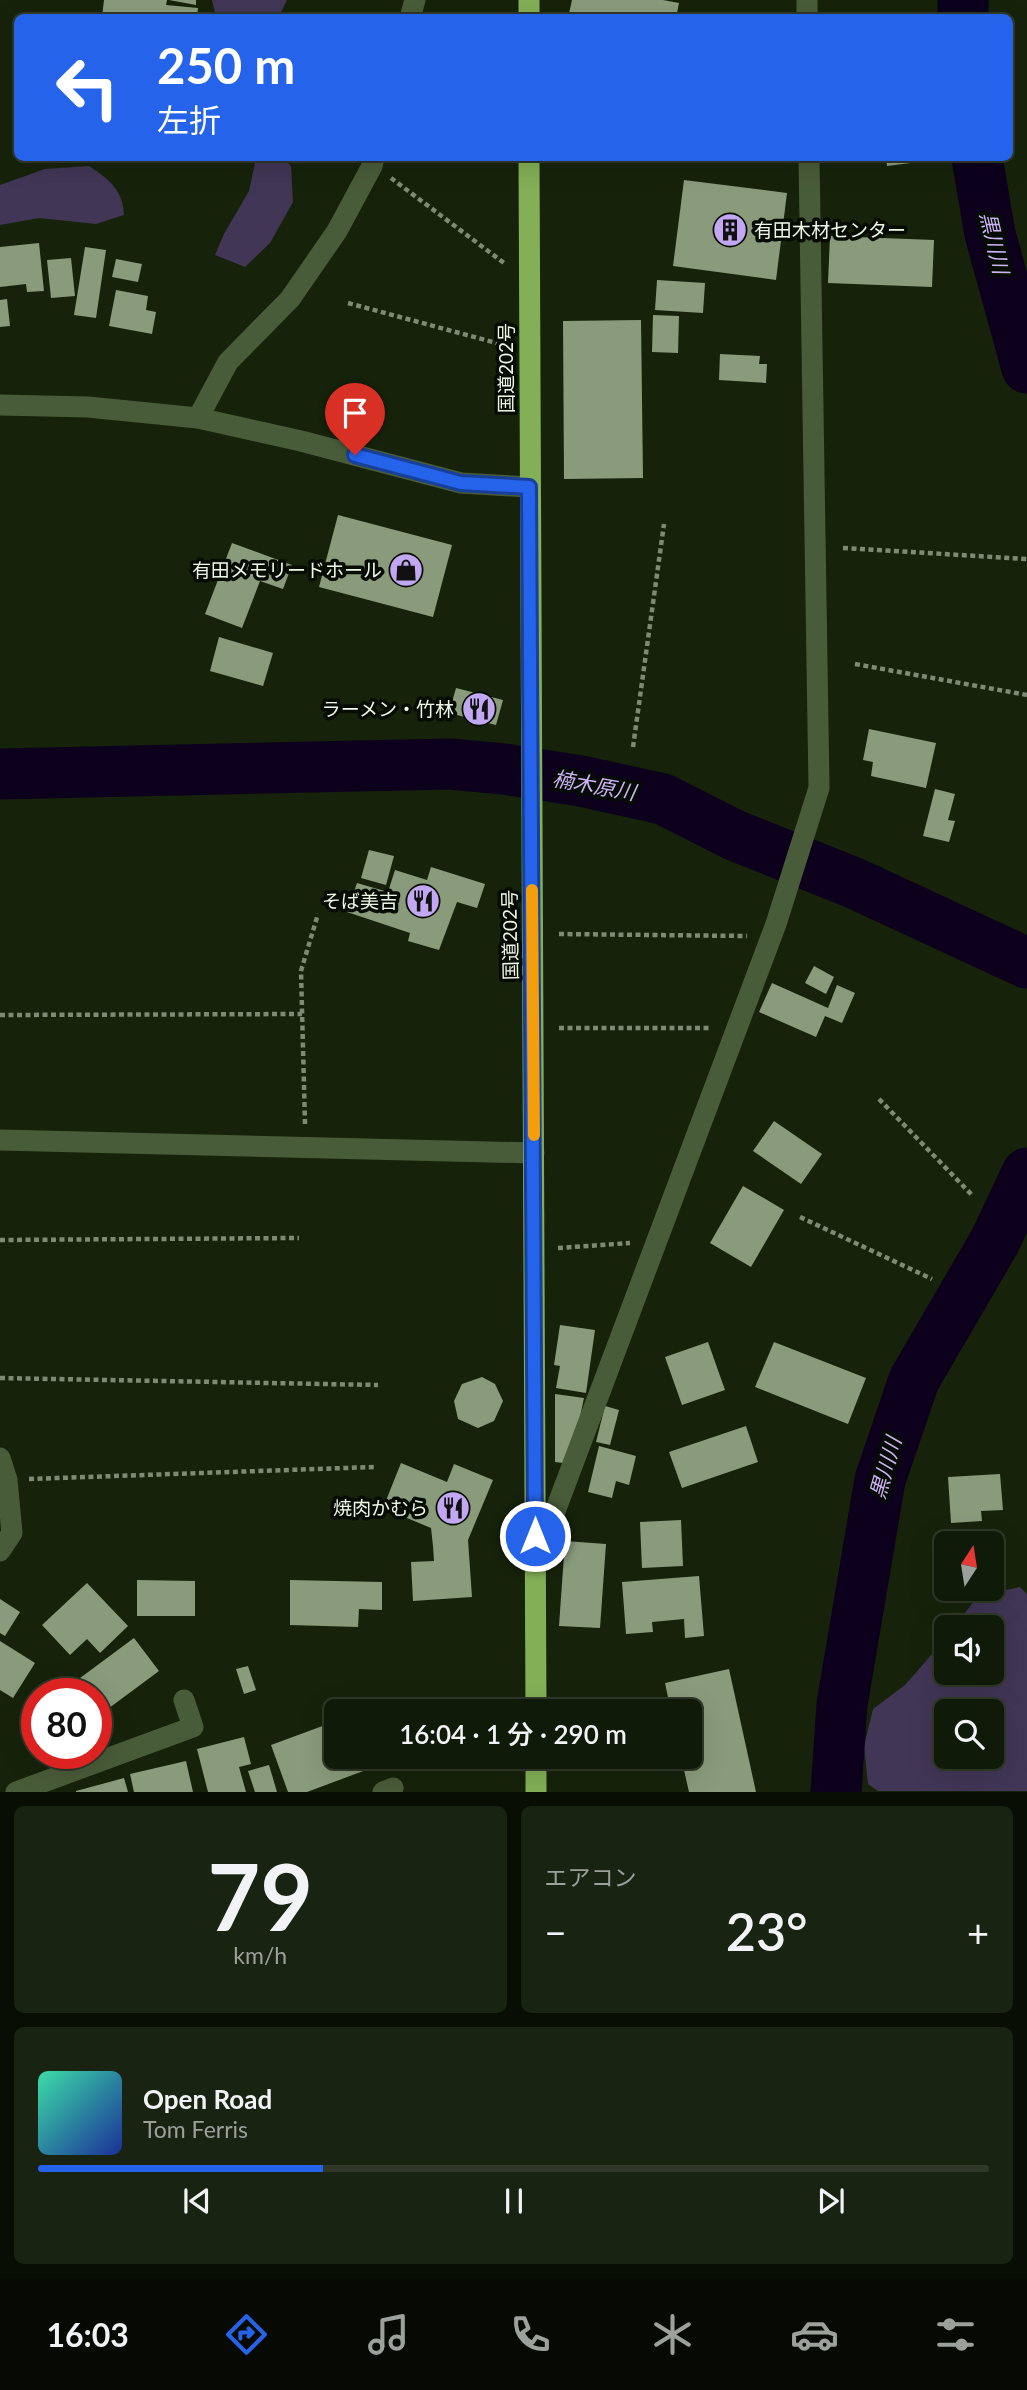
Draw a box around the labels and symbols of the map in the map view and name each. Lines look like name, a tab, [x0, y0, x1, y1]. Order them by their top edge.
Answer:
water label: 黒川川	[976, 209, 1015, 278]
building icon: 有田木材センター	[711, 211, 749, 249]
place label: 有田木材センター	[754, 218, 906, 241]
street label: 国道202号	[494, 323, 517, 413]
pin	[325, 383, 385, 455]
shop icon: 有田メモリードホール	[387, 551, 425, 589]
place label: 有田メモリードホール	[192, 558, 382, 581]
restaurant icon: ラーメン・竹林	[460, 690, 498, 728]
place label: ラーメン・竹林	[322, 697, 454, 720]
water label: 楠木原川	[551, 765, 640, 804]
restaurant icon: そば美吉	[404, 882, 442, 920]
place label: そば美吉	[322, 889, 398, 912]
street label: 国道202号	[497, 890, 522, 980]
water label: 黒川川	[864, 1432, 906, 1501]
restaurant icon: 焼肉かむら	[434, 1489, 472, 1527]
place label: 焼肉かむら	[333, 1496, 428, 1519]
position arrow	[498, 1499, 572, 1573]
north arrow	[934, 1531, 1004, 1601]
speed limit sign: 80	[21, 1678, 112, 1769]

